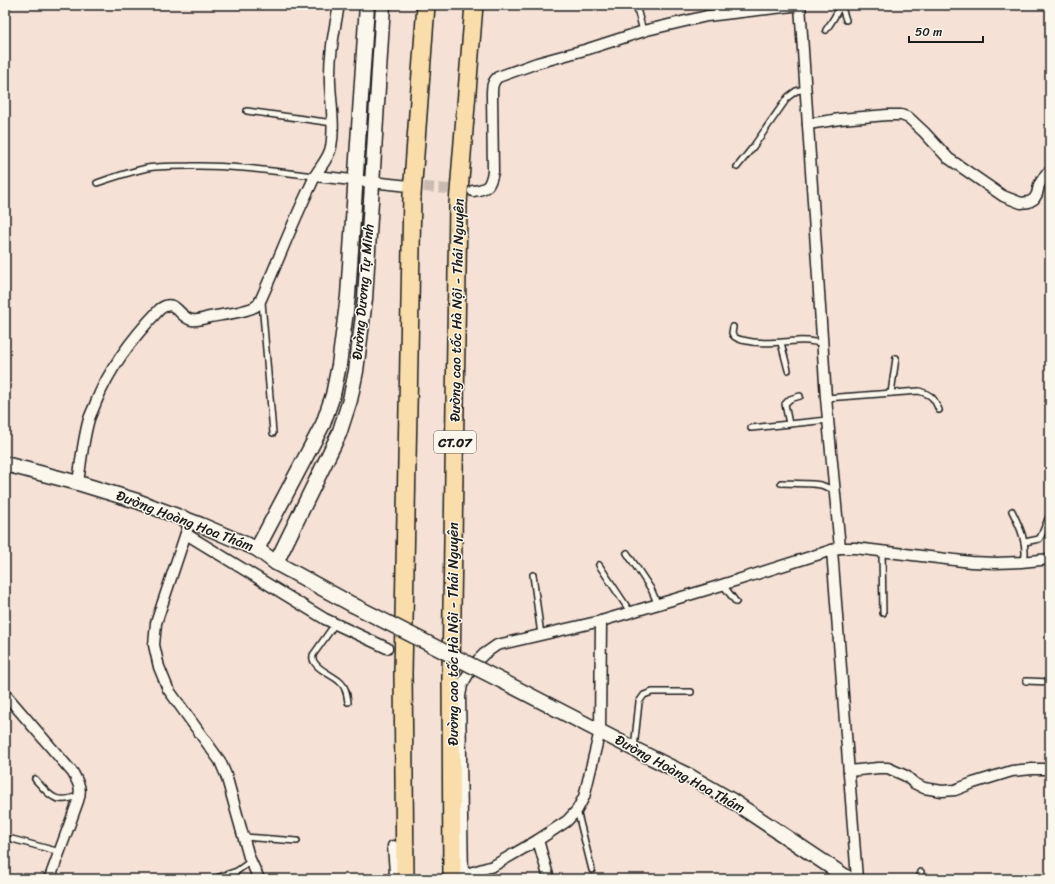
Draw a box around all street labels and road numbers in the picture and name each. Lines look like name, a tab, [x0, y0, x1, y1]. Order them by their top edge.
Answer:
street label: Đường cao tốc Hà Nội - Thái Nguyên	[443, 198, 471, 422]
street label: Đường Dương Tự Minh	[345, 223, 381, 361]
road number: CT.07	[434, 431, 476, 453]
street label: Đường Hoàng Hoa Thám	[113, 483, 258, 559]
street label: Đường cao tốc Hà Nội - Thái Nguyên	[441, 522, 466, 746]
street label: Đường Hoàng Hoa Thám	[610, 728, 750, 820]

